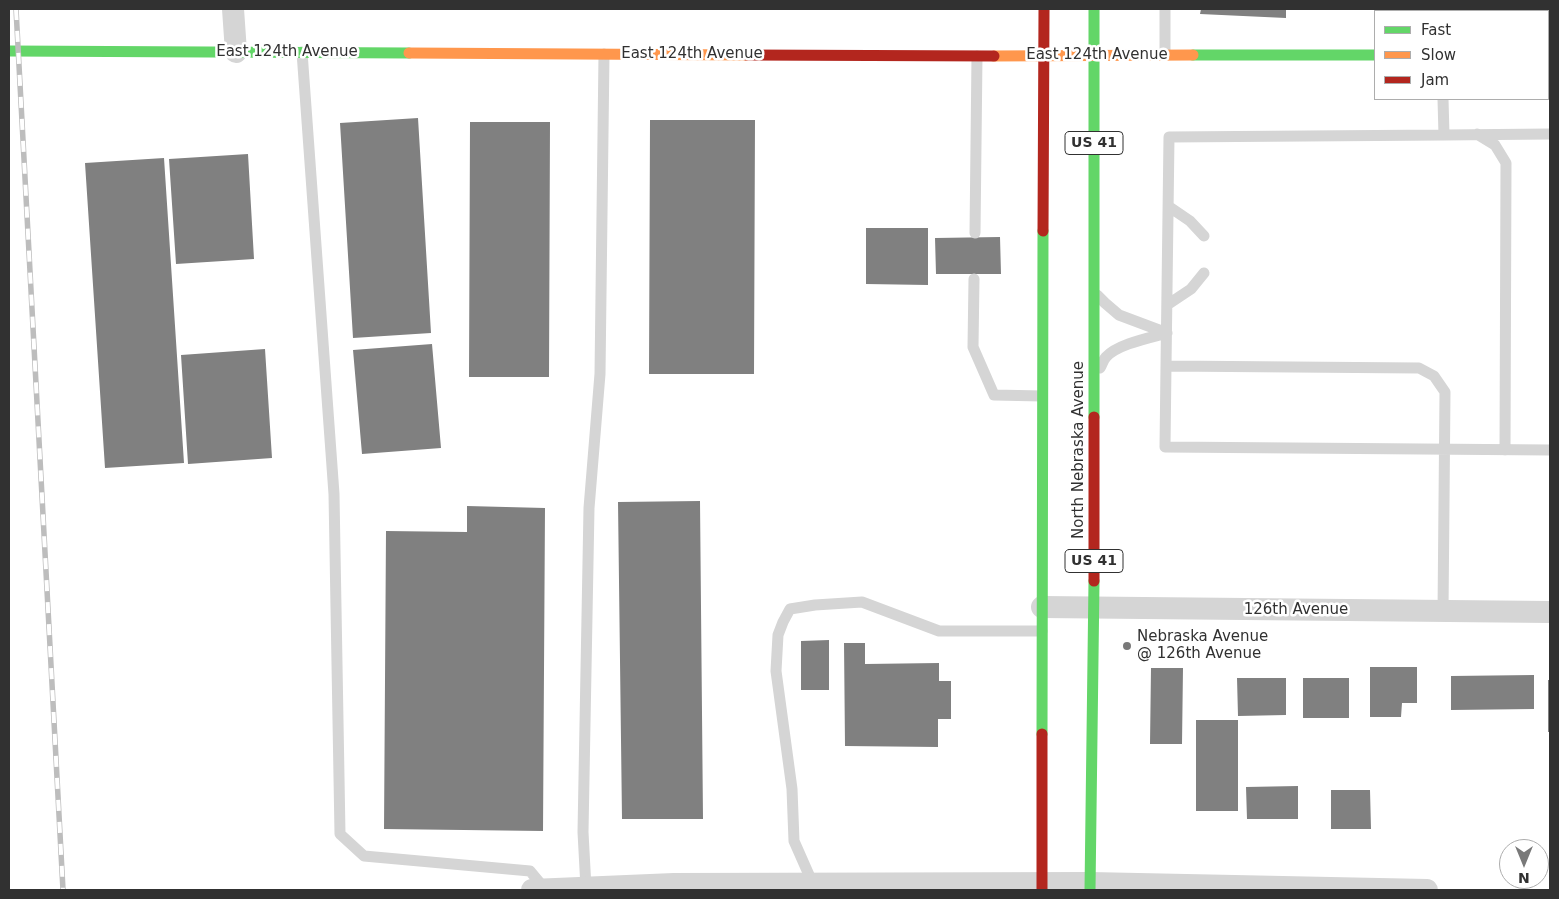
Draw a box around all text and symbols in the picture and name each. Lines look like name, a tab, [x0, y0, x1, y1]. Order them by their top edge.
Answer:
legend	[1374, 10, 1549, 100]
text: Fast	[1421, 21, 1451, 39]
street label: East 124th Avenue	[216, 43, 358, 61]
street label: East 124th Avenue	[621, 45, 763, 63]
street label: East 124th Avenue	[1026, 46, 1168, 64]
text: Slow	[1421, 46, 1456, 64]
text: Jam	[1421, 71, 1449, 89]
road number: US 41	[1065, 132, 1123, 154]
street label: North Nebraska Avenue	[1070, 361, 1088, 539]
road number: US 41	[1065, 550, 1123, 572]
street label: 126th Avenue	[1244, 601, 1348, 619]
place label: Nebraska Avenue @ 126th Avenue	[1137, 628, 1268, 663]
marker: Nebraska Avenue @ 126th Avenue	[1121, 640, 1133, 652]
north arrow	[1499, 839, 1549, 889]
text: N	[1518, 870, 1530, 886]

